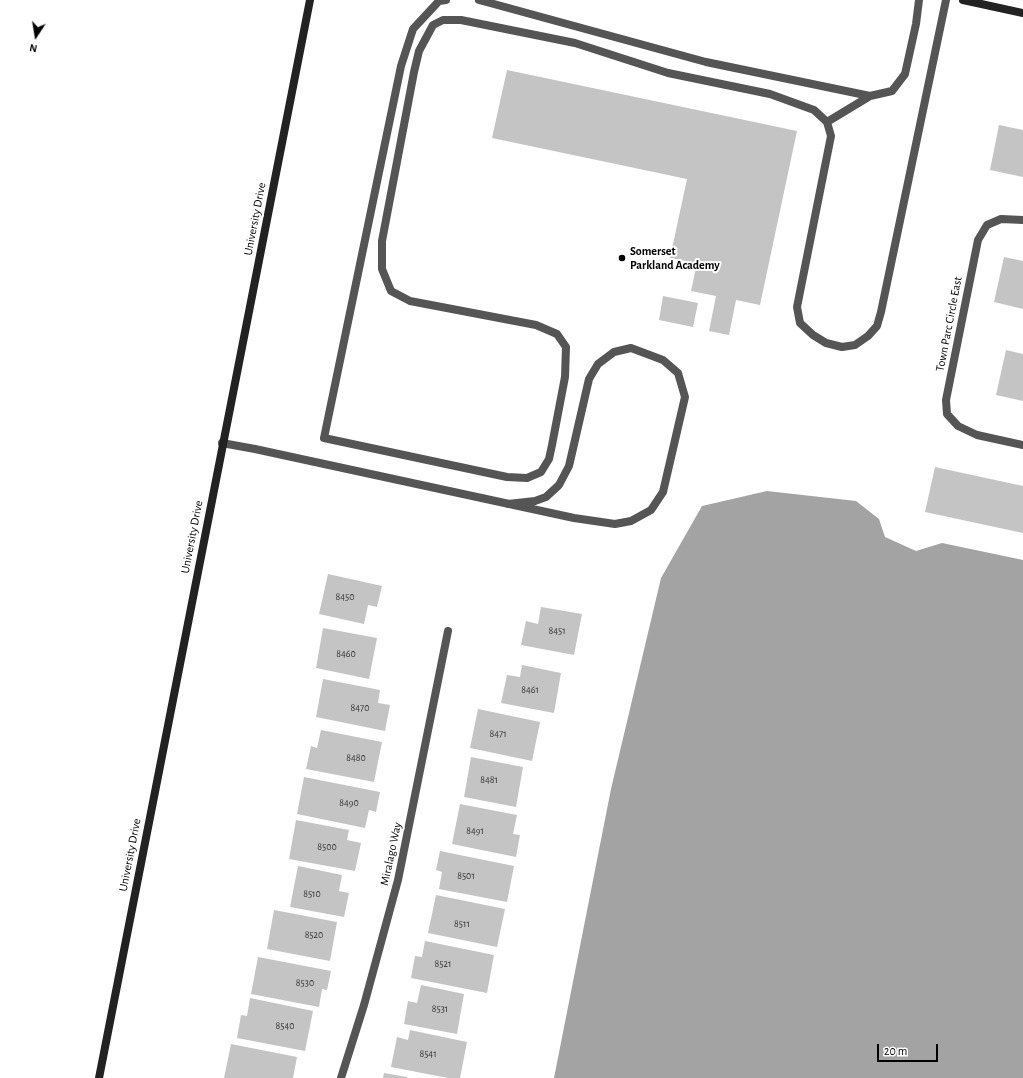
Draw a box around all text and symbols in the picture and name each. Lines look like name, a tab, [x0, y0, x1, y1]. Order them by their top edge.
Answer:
north arrow	[16, 16, 56, 56]
text: N	[29, 42, 38, 54]
street label: University Drive	[241, 181, 269, 257]
place label: Somerset Parkland Academy	[630, 244, 720, 272]
marker: Somerset Parkland Academy	[617, 253, 627, 263]
street label: Town Parc Circle East	[933, 275, 965, 373]
street label: University Drive	[178, 499, 206, 575]
house number: 8450	[335, 591, 355, 603]
house number: 8451	[548, 625, 566, 637]
house number: 8460	[336, 648, 356, 660]
house number: 8461	[521, 684, 539, 696]
house number: 8470	[351, 702, 369, 714]
house number: 8471	[489, 728, 507, 740]
house number: 8480	[346, 752, 366, 764]
house number: 8481	[480, 774, 498, 786]
house number: 8490	[339, 797, 359, 809]
street label: University Drive	[116, 817, 144, 893]
street label: Miralago Way	[377, 821, 405, 887]
house number: 8491	[466, 825, 484, 837]
house number: 8500	[317, 841, 337, 853]
house number: 8501	[457, 870, 475, 882]
house number: 8510	[303, 888, 321, 900]
house number: 8511	[454, 918, 470, 930]
house number: 8520	[305, 929, 323, 941]
house number: 8521	[435, 958, 451, 970]
house number: 8530	[296, 977, 314, 989]
house number: 8531	[432, 1003, 448, 1015]
house number: 8540	[275, 1020, 295, 1032]
scale bar	[879, 1036, 940, 1062]
text: 20 m	[884, 1045, 907, 1057]
house number: 8541	[419, 1048, 437, 1060]

